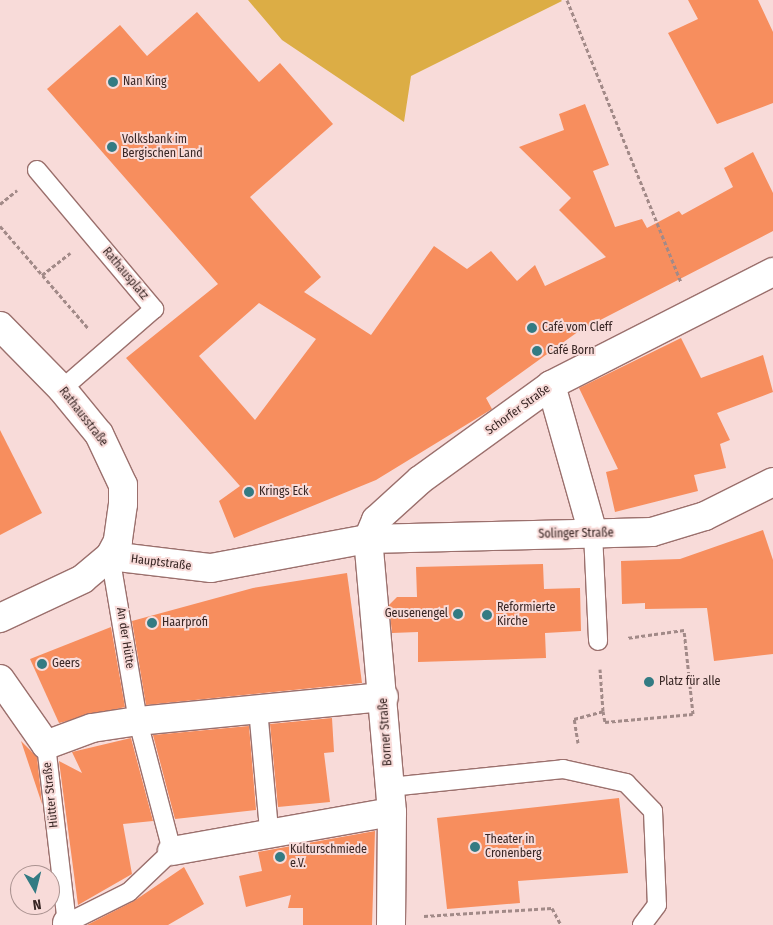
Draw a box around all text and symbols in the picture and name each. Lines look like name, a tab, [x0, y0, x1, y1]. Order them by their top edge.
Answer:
place label: Nan King	[123, 75, 167, 89]
marker: Nan King	[107, 76, 119, 88]
place label: Volksbank im Bergischen Land	[122, 133, 203, 161]
marker: Volksbank im Bergischen Land	[106, 141, 118, 153]
street label: Rathausplatz	[99, 245, 151, 303]
place label: Café vom Cleff	[542, 321, 612, 335]
marker: Café vom Cleff	[526, 322, 538, 334]
place label: Café Born	[547, 344, 595, 358]
marker: Café Born	[531, 345, 543, 357]
street label: Schorfer Straße	[483, 382, 553, 438]
street label: Rathausstraße	[56, 385, 110, 449]
place label: Krings Eck	[259, 485, 308, 499]
marker: Krings Eck	[243, 486, 255, 498]
street label: Solinger Straße	[538, 526, 614, 542]
street label: Hauptstraße	[130, 552, 192, 574]
place label: Reformierte Kirche	[497, 601, 555, 629]
street label: An der Hütte	[113, 606, 137, 670]
place label: Geusenengel	[385, 607, 448, 621]
marker: Geusenengel	[452, 608, 464, 620]
marker: Reformierte Kirche	[481, 609, 493, 621]
place label: Haarprofi	[162, 616, 208, 630]
marker: Haarprofi	[146, 617, 158, 629]
place label: Geers	[52, 657, 80, 671]
marker: Geers	[36, 658, 48, 670]
place label: Platz für alle	[659, 675, 721, 689]
marker: Platz für alle	[643, 676, 655, 688]
street label: Borner Straße	[376, 697, 396, 767]
street label: Hütter Straße	[40, 761, 62, 829]
place label: Theater in Cronenberg	[485, 833, 542, 861]
marker: Theater in Cronenberg	[469, 841, 481, 853]
place label: Kulturschmiede e.V.	[290, 843, 367, 871]
marker: Kulturschmiede e.V.	[274, 851, 286, 863]
north arrow	[10, 865, 60, 915]
text: N	[32, 895, 42, 913]

